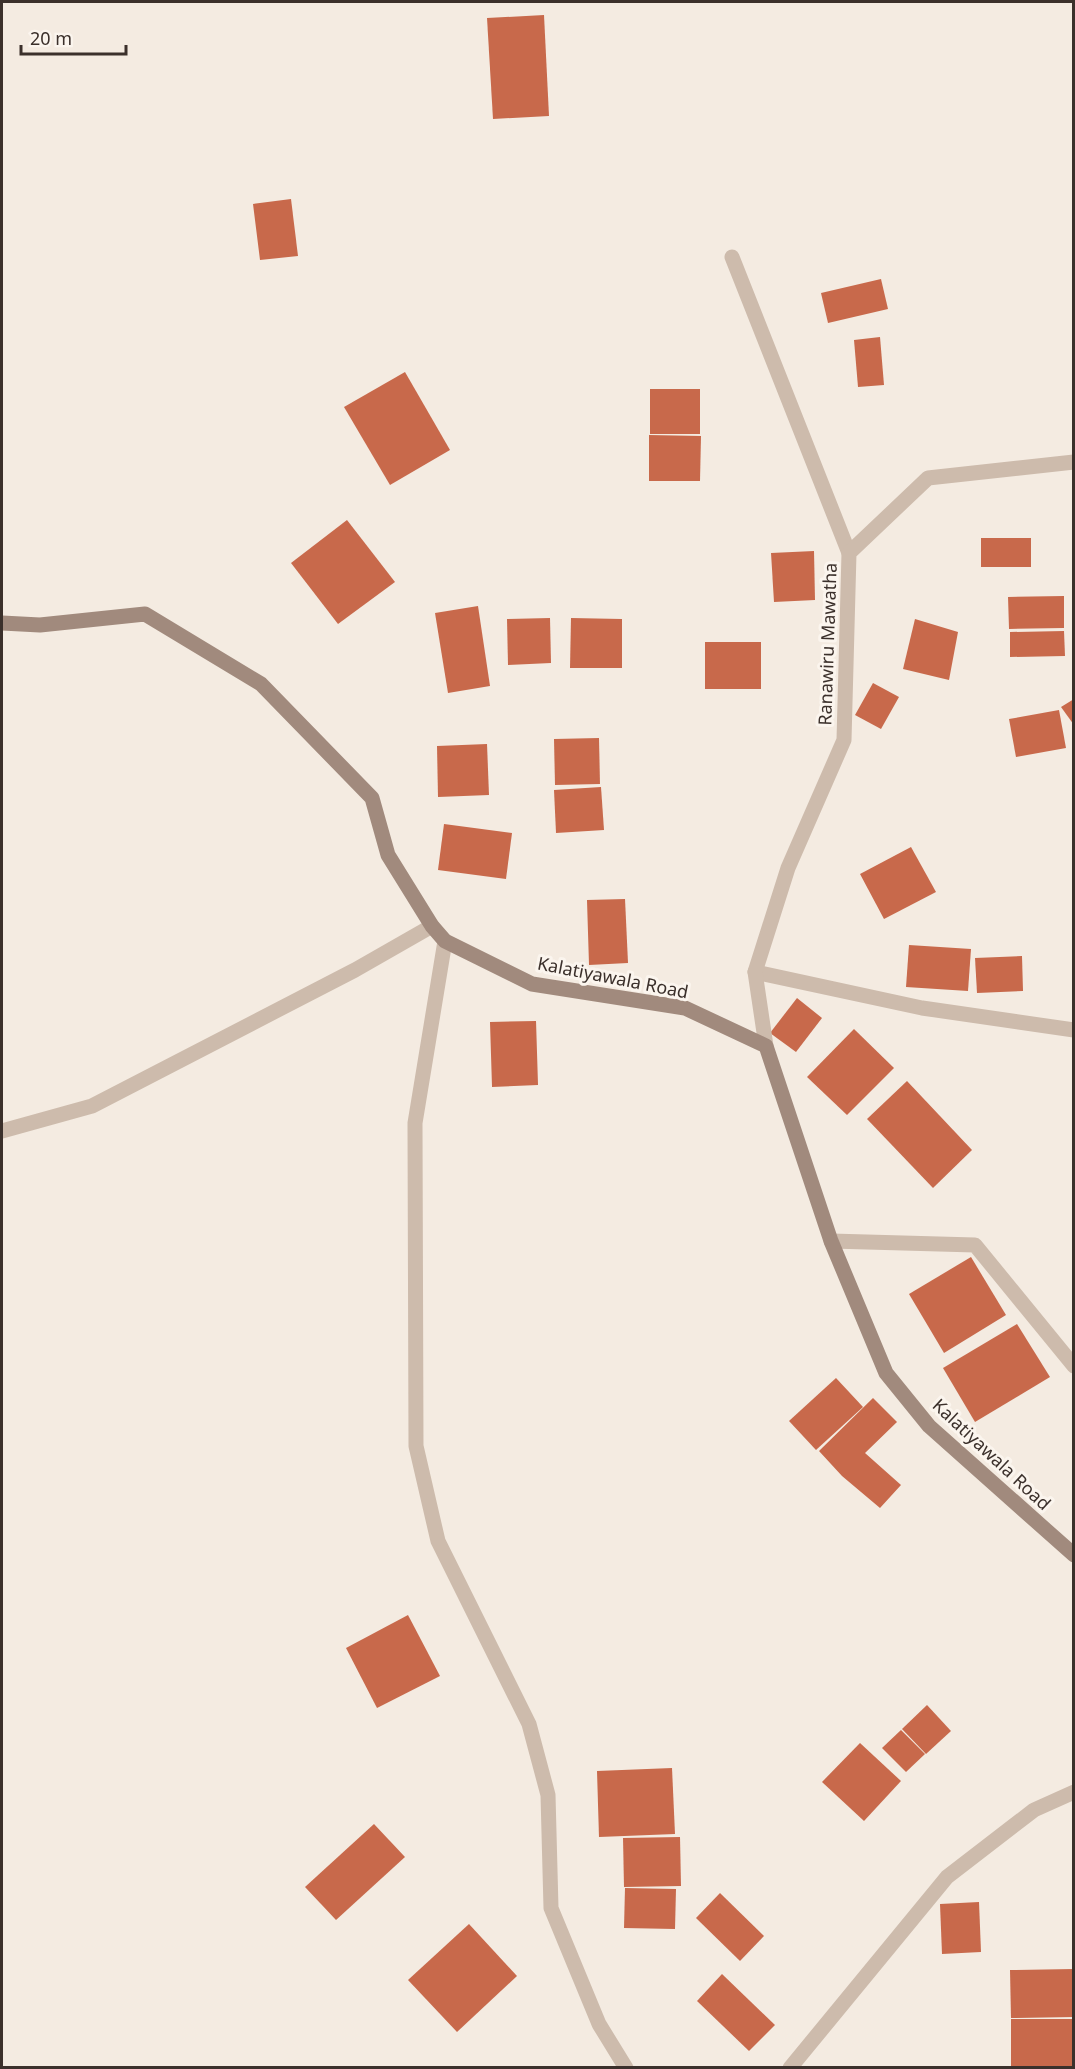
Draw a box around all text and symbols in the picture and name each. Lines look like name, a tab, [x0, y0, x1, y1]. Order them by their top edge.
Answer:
scale bar	[21, 18, 126, 56]
text: 20 m	[30, 26, 72, 50]
street label: Ranawiru Mawatha	[812, 562, 842, 726]
street label: Kalatiyawala Road	[535, 951, 691, 1003]
street label: Kalatiyawala Road	[928, 1393, 1056, 1515]

